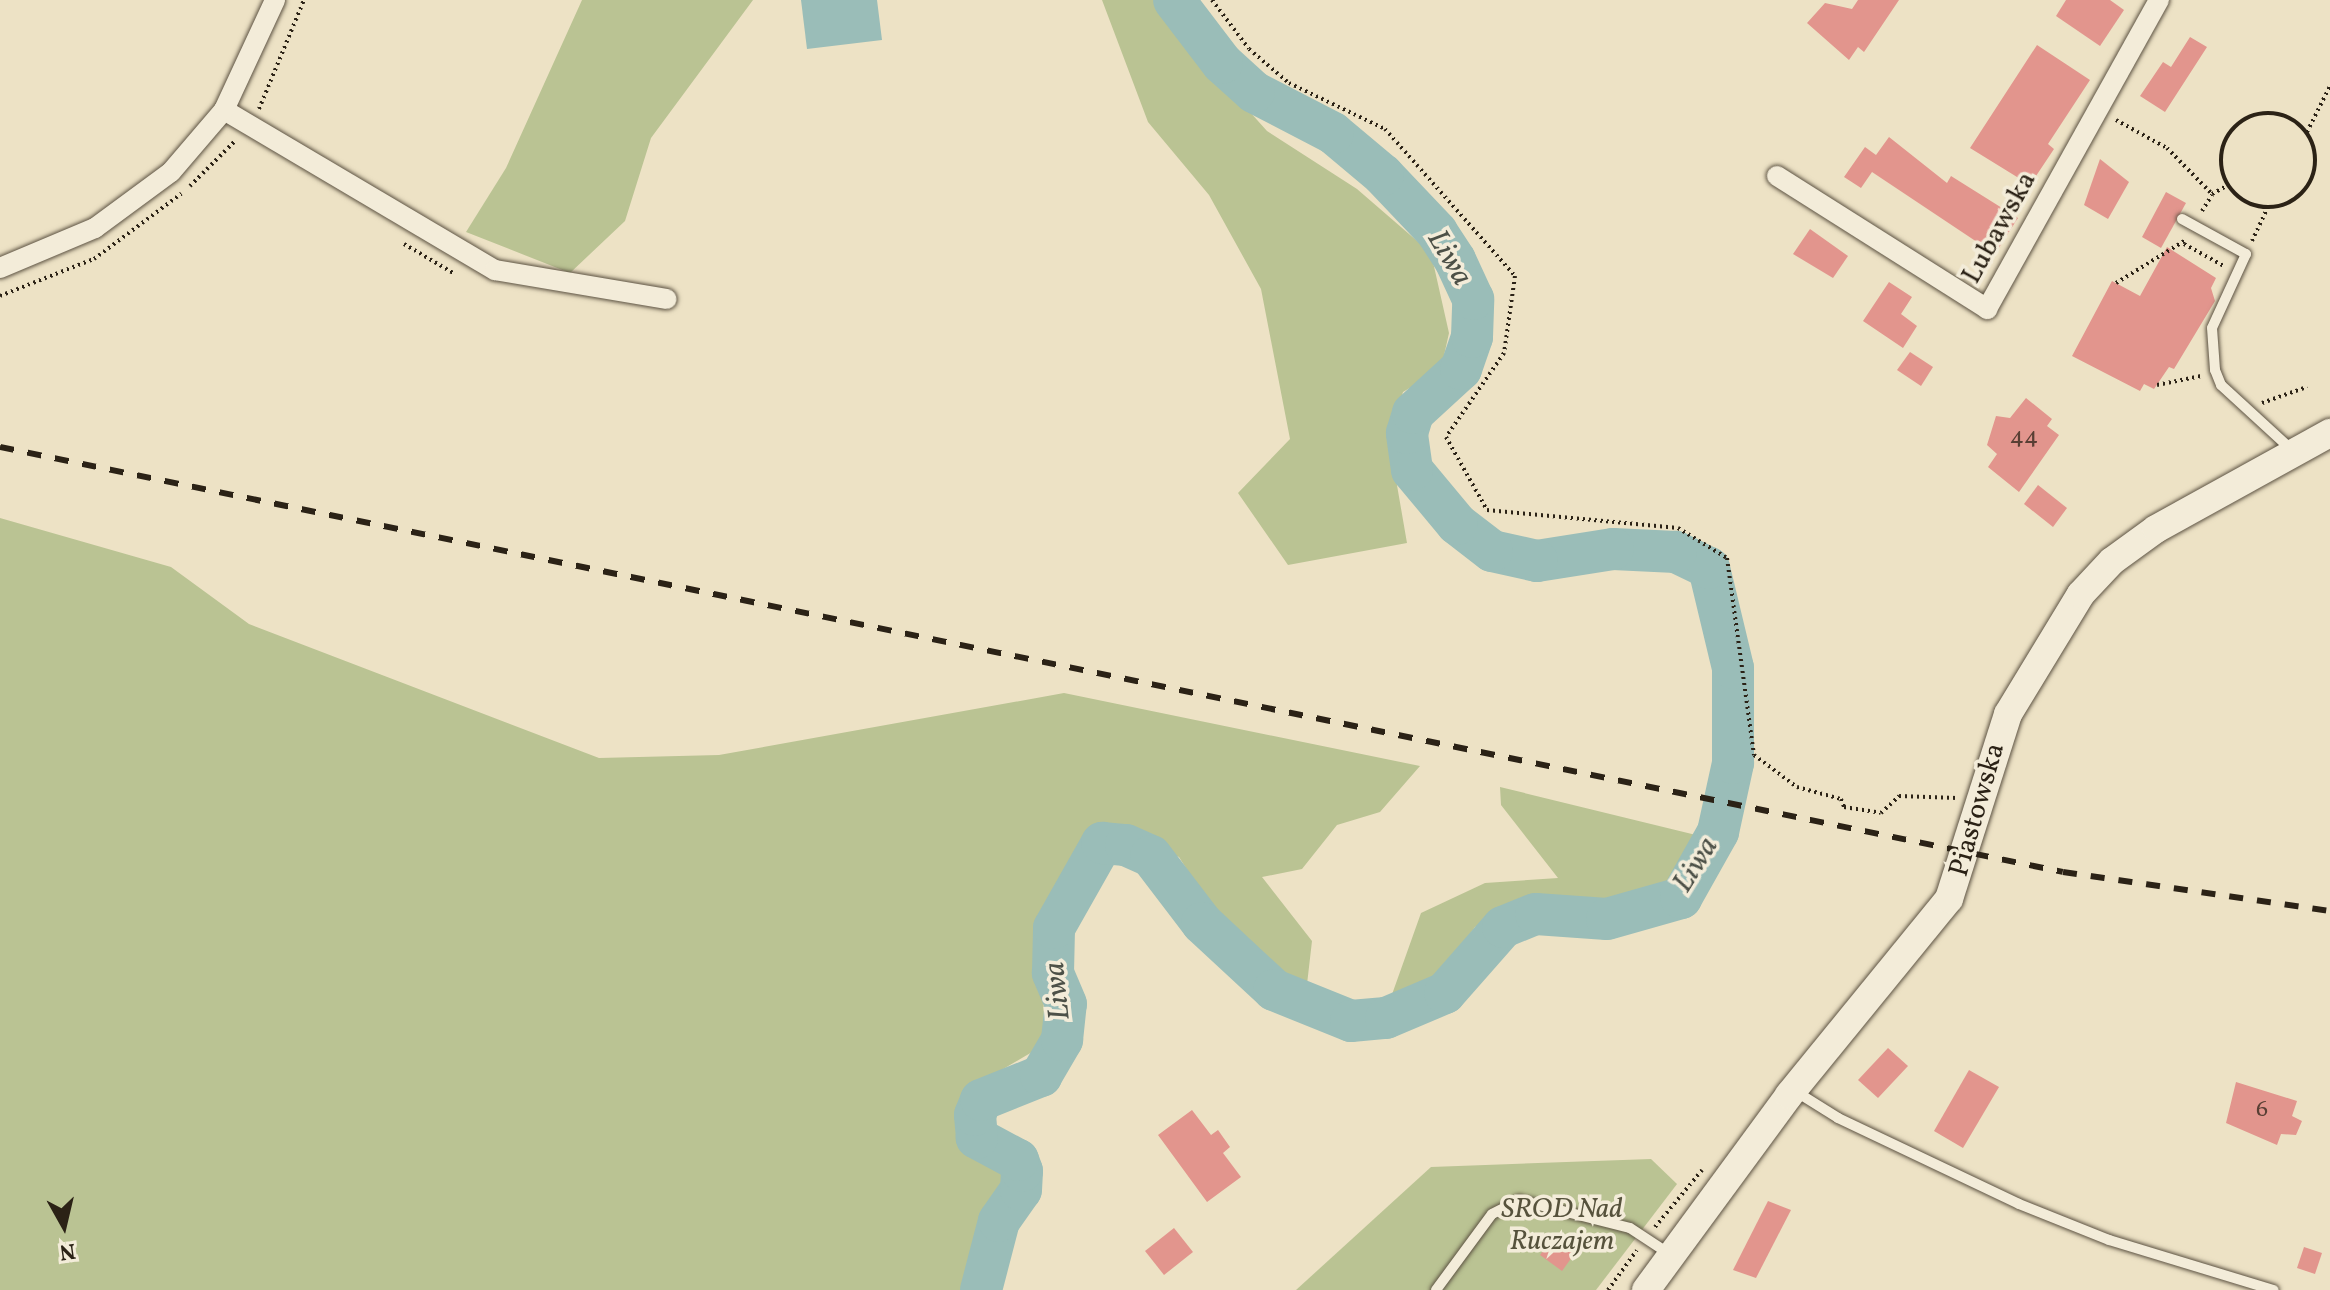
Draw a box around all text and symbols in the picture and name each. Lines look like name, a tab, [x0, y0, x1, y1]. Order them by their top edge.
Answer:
street label: Lubawska	[1956, 166, 2044, 290]
water label: Liwa	[1419, 224, 1479, 292]
house number: 44	[2010, 424, 2038, 452]
street label: Piastowska	[1943, 739, 2013, 881]
water label: Liwa	[1665, 831, 1727, 899]
water label: Liwa	[1037, 960, 1079, 1022]
house number: 6	[2256, 1097, 2268, 1125]
north arrow	[24, 1186, 104, 1266]
park label: SROD Nad Ruczajem	[1501, 1193, 1623, 1259]
text: N	[57, 1234, 77, 1267]

